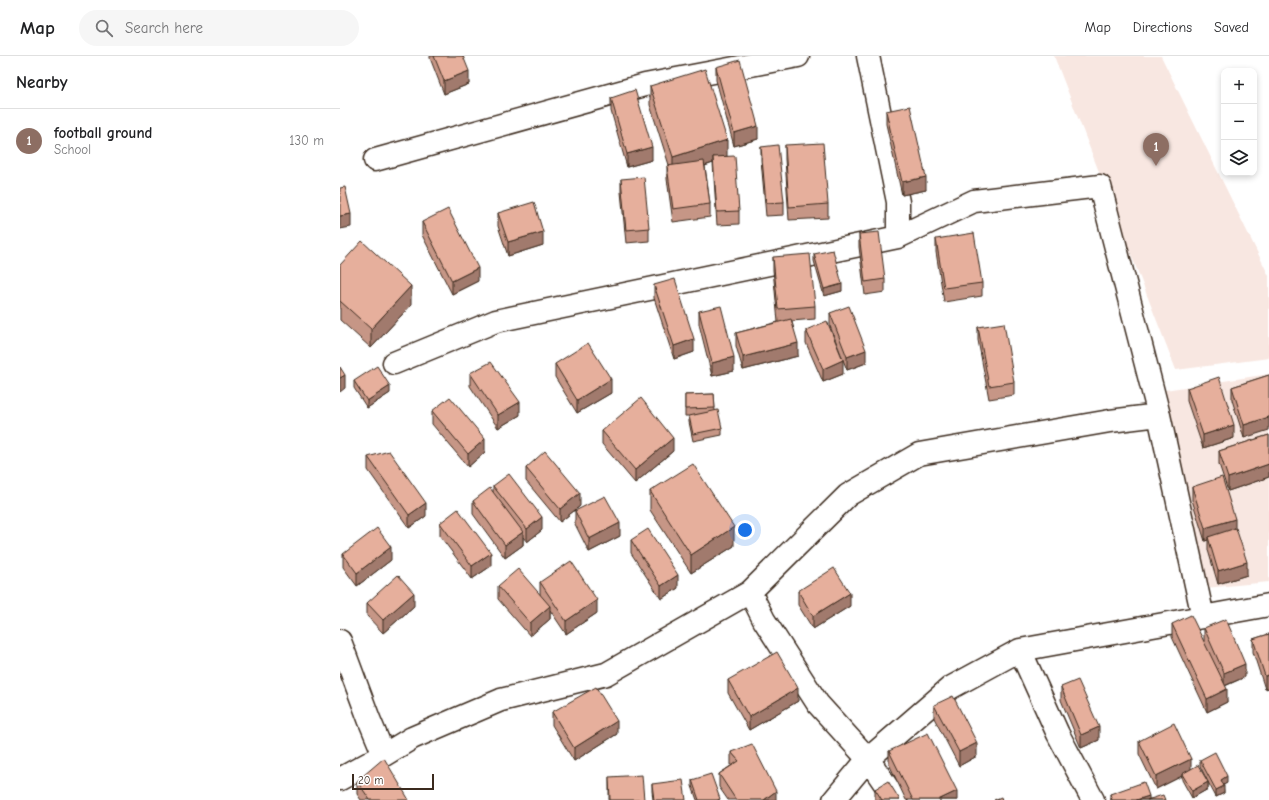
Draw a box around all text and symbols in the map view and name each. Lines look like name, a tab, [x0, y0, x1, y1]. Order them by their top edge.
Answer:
search box	[79, 10, 359, 46]
text: Map	[20, 17, 55, 39]
icon: search	[93, 17, 115, 39]
text: Search here	[125, 19, 203, 37]
text: Map	[1084, 19, 1111, 36]
text: Directions	[1133, 19, 1192, 36]
text: Saved	[1214, 19, 1249, 36]
map controls	[1221, 68, 1257, 176]
button: +	[1221, 68, 1257, 104]
text: Nearby	[16, 73, 67, 92]
button: −	[1221, 104, 1257, 140]
text: football ground	[54, 124, 152, 142]
text: 1	[26, 133, 32, 148]
text: 130 m	[289, 133, 324, 148]
pin: 1	[1143, 133, 1169, 166]
button: layers	[1221, 140, 1257, 176]
text: School	[54, 142, 91, 157]
your location	[735, 520, 755, 540]
scale bar	[352, 772, 434, 791]
text: 20 m	[358, 774, 383, 787]

